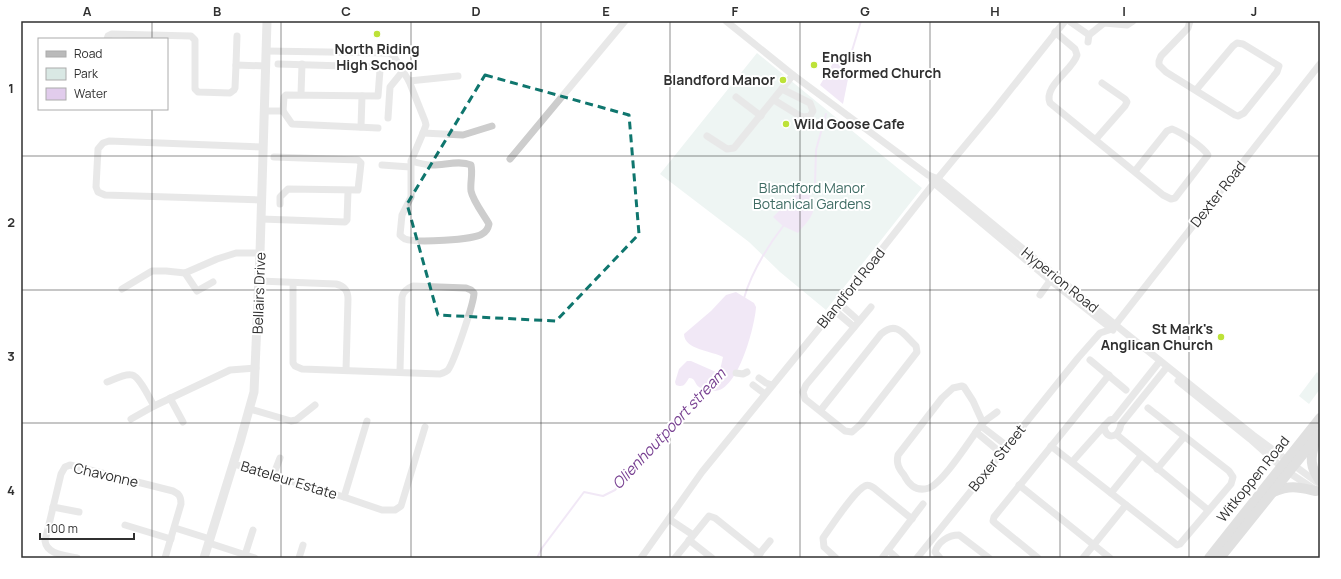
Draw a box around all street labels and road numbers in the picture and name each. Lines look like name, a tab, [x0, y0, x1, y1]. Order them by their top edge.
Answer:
street label: Dexter Road	[1186, 157, 1249, 231]
street label: Blandford Road	[812, 243, 889, 332]
street label: Hyperion Road	[1018, 243, 1103, 317]
street label: Bellairs Drive	[248, 252, 269, 334]
street label: Boxer Street	[964, 420, 1030, 495]
street label: Witkoppen Road	[1212, 432, 1293, 526]
street label: Bateleur Estate	[239, 456, 340, 503]
street label: Chavonne	[72, 458, 140, 491]

